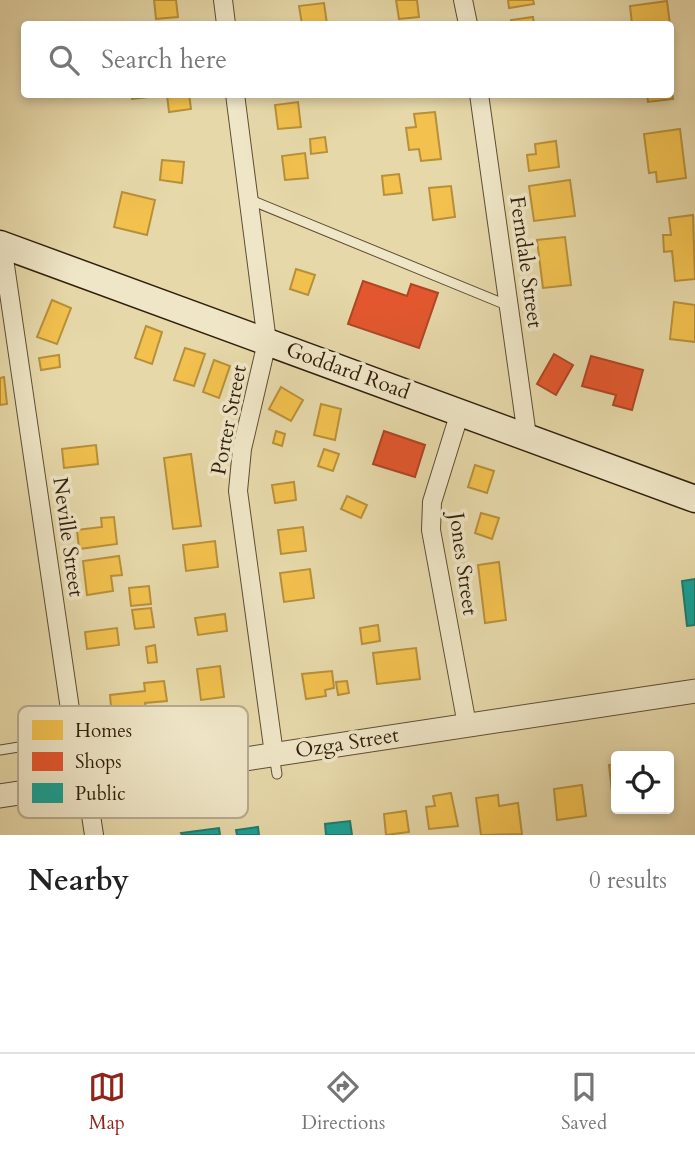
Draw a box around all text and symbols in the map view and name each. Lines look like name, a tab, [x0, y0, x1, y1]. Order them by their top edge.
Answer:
search box	[21, 21, 674, 98]
icon: search	[45, 41, 83, 79]
text: Search here	[101, 42, 227, 77]
street label: Ferndale Street	[502, 194, 550, 330]
street label: Goddard Road	[282, 335, 414, 407]
street label: Porter Street	[204, 362, 254, 477]
street label: Neville Street	[45, 475, 91, 599]
street label: Jones Street	[441, 508, 485, 617]
legend	[18, 706, 248, 818]
text: Homes	[75, 718, 132, 744]
street label: Ozga Street	[293, 720, 401, 765]
text: Shops	[75, 749, 122, 775]
map controls	[611, 751, 674, 814]
button: locate	[611, 751, 674, 814]
text: Public	[75, 781, 126, 807]
text: Nearby	[28, 860, 129, 901]
text: 0 results	[589, 865, 667, 896]
tab: Map	[88, 1068, 126, 1136]
tab: Directions	[302, 1068, 385, 1136]
tab: Saved	[561, 1068, 607, 1136]

